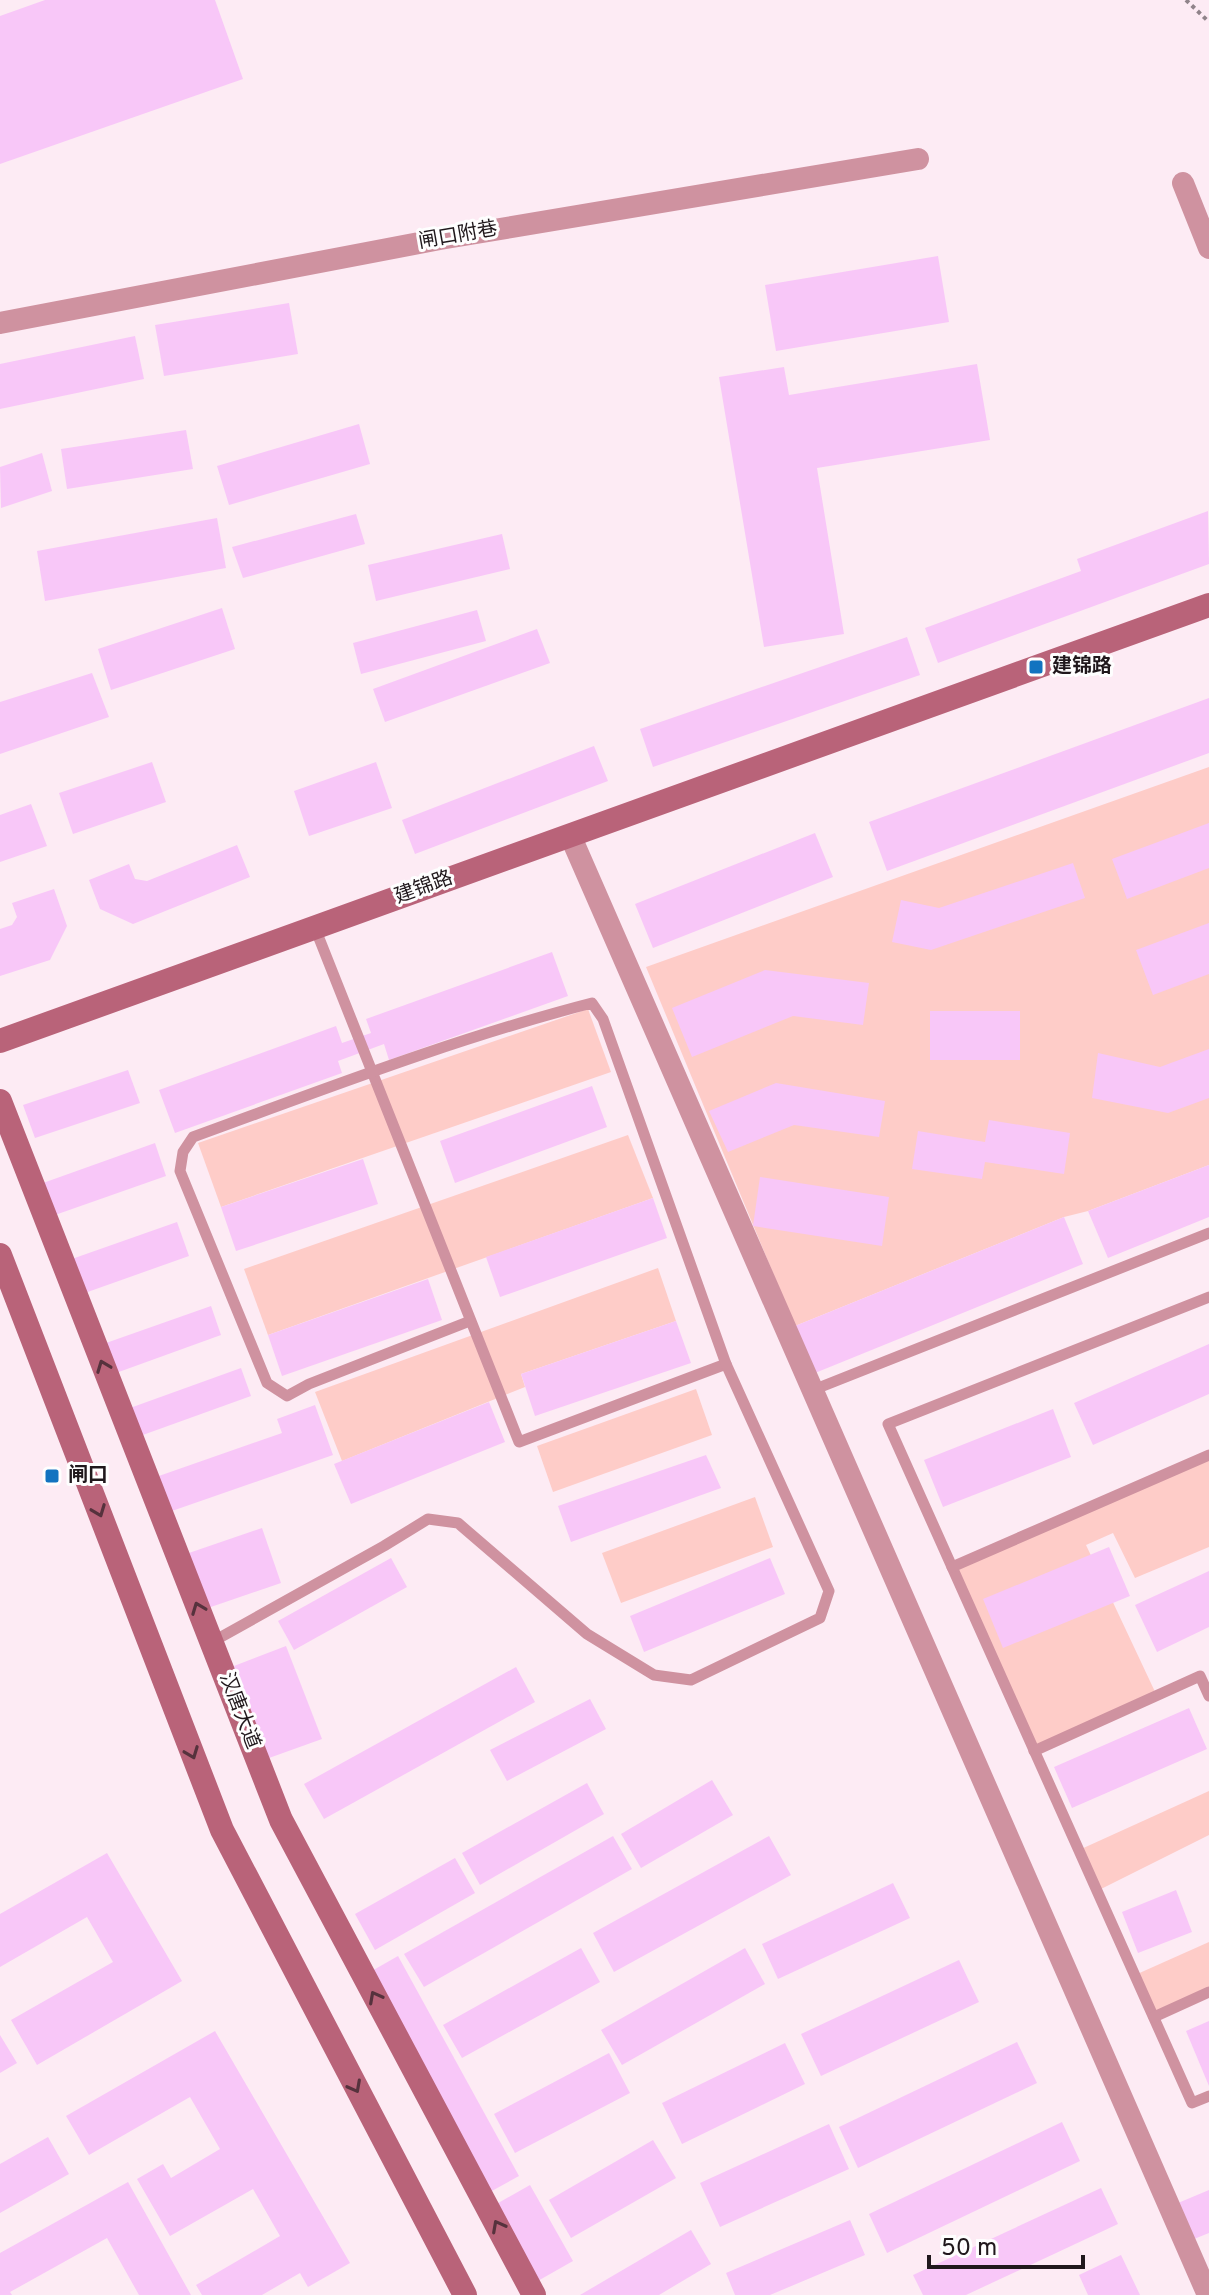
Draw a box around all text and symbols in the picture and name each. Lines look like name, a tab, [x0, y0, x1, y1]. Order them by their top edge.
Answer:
street label: 闸口附巷	[416, 216, 500, 256]
place label: 建锦路	[1052, 654, 1112, 680]
marker: 建锦路	[1027, 658, 1045, 676]
street label: 建锦路	[391, 866, 457, 910]
one-way arrow	[97, 1360, 113, 1374]
place label: 闸口	[68, 1463, 108, 1489]
marker: 闸口	[43, 1467, 61, 1485]
one-way arrow	[89, 1503, 106, 1517]
one-way arrow	[191, 1602, 208, 1616]
street label: 汉唐大道	[213, 1669, 265, 1753]
one-way arrow	[182, 1745, 199, 1759]
one-way arrow	[370, 1991, 385, 2005]
one-way arrow	[346, 2079, 361, 2094]
scale bar	[929, 2219, 1083, 2269]
one-way arrow	[492, 2220, 507, 2235]
text: 50 m	[941, 2234, 997, 2264]

